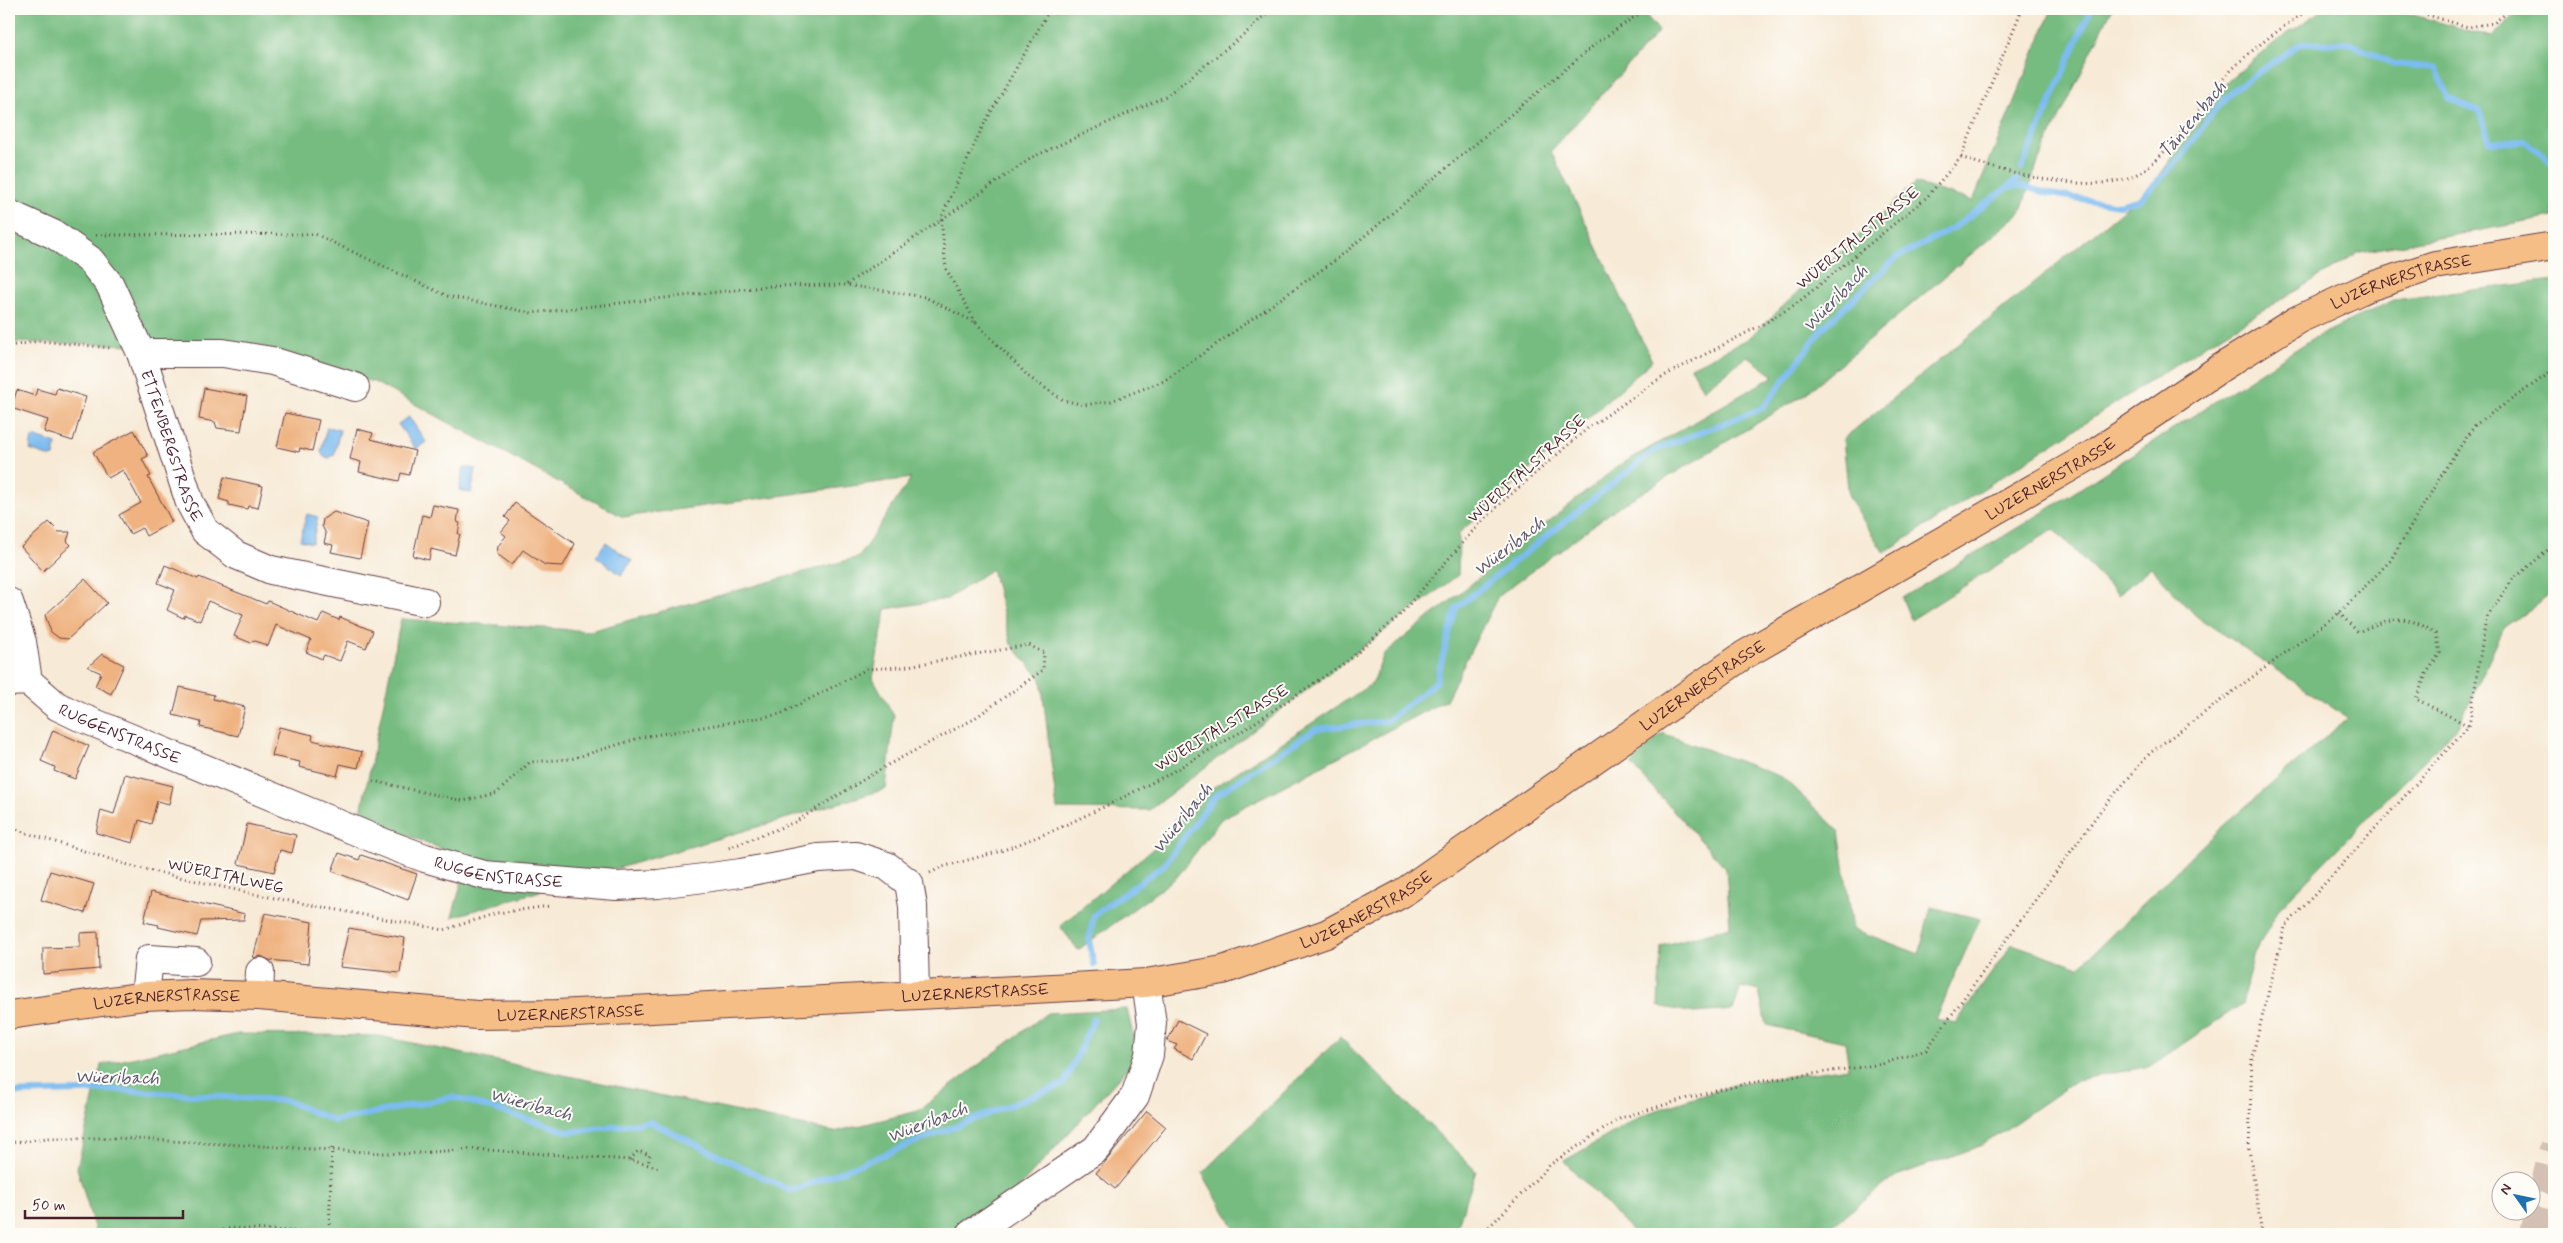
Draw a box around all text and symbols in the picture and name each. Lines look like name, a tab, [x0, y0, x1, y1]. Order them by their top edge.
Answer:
water label: Täntenbach	[2153, 76, 2232, 163]
street label: WÜERITALSTRASSE	[1792, 182, 1924, 294]
street label: LUZERNERSTRASSE	[2328, 250, 2473, 315]
water label: Wüeribach	[1798, 260, 1874, 337]
street label: ETTENBERGSTRASSE	[135, 367, 207, 526]
street label: WÜERITALSTRASSE	[1463, 410, 1591, 528]
street label: LUZERNERSTRASSE	[1982, 433, 2120, 526]
water label: Wüeribach	[1469, 511, 1550, 582]
street label: LUZERNERSTRASSE	[1636, 636, 1770, 736]
street label: WÜERITALSTRASSE	[1151, 680, 1293, 777]
street label: RUGGENSTRASSE	[55, 699, 184, 770]
water label: Wüeribach	[1147, 778, 1219, 859]
street label: RUGGENSTRASSE	[431, 852, 564, 894]
street label: WÜERITALWEG	[166, 854, 286, 899]
street label: LUZERNERSTRASSE	[1297, 866, 1437, 954]
street label: LUZERNERSTRASSE	[901, 979, 1050, 1008]
street label: LUZERNERSTRASSE	[92, 985, 241, 1015]
street label: LUZERNERSTRASSE	[497, 1000, 645, 1027]
water label: Wüeribach	[75, 1065, 160, 1091]
water label: Wüeribach	[487, 1082, 575, 1128]
water label: Wüeribach	[884, 1097, 971, 1149]
north arrow	[2490, 1170, 2540, 1220]
text: N	[2496, 1181, 2516, 1198]
scale bar	[25, 1188, 182, 1220]
text: 50 m	[32, 1196, 66, 1216]

